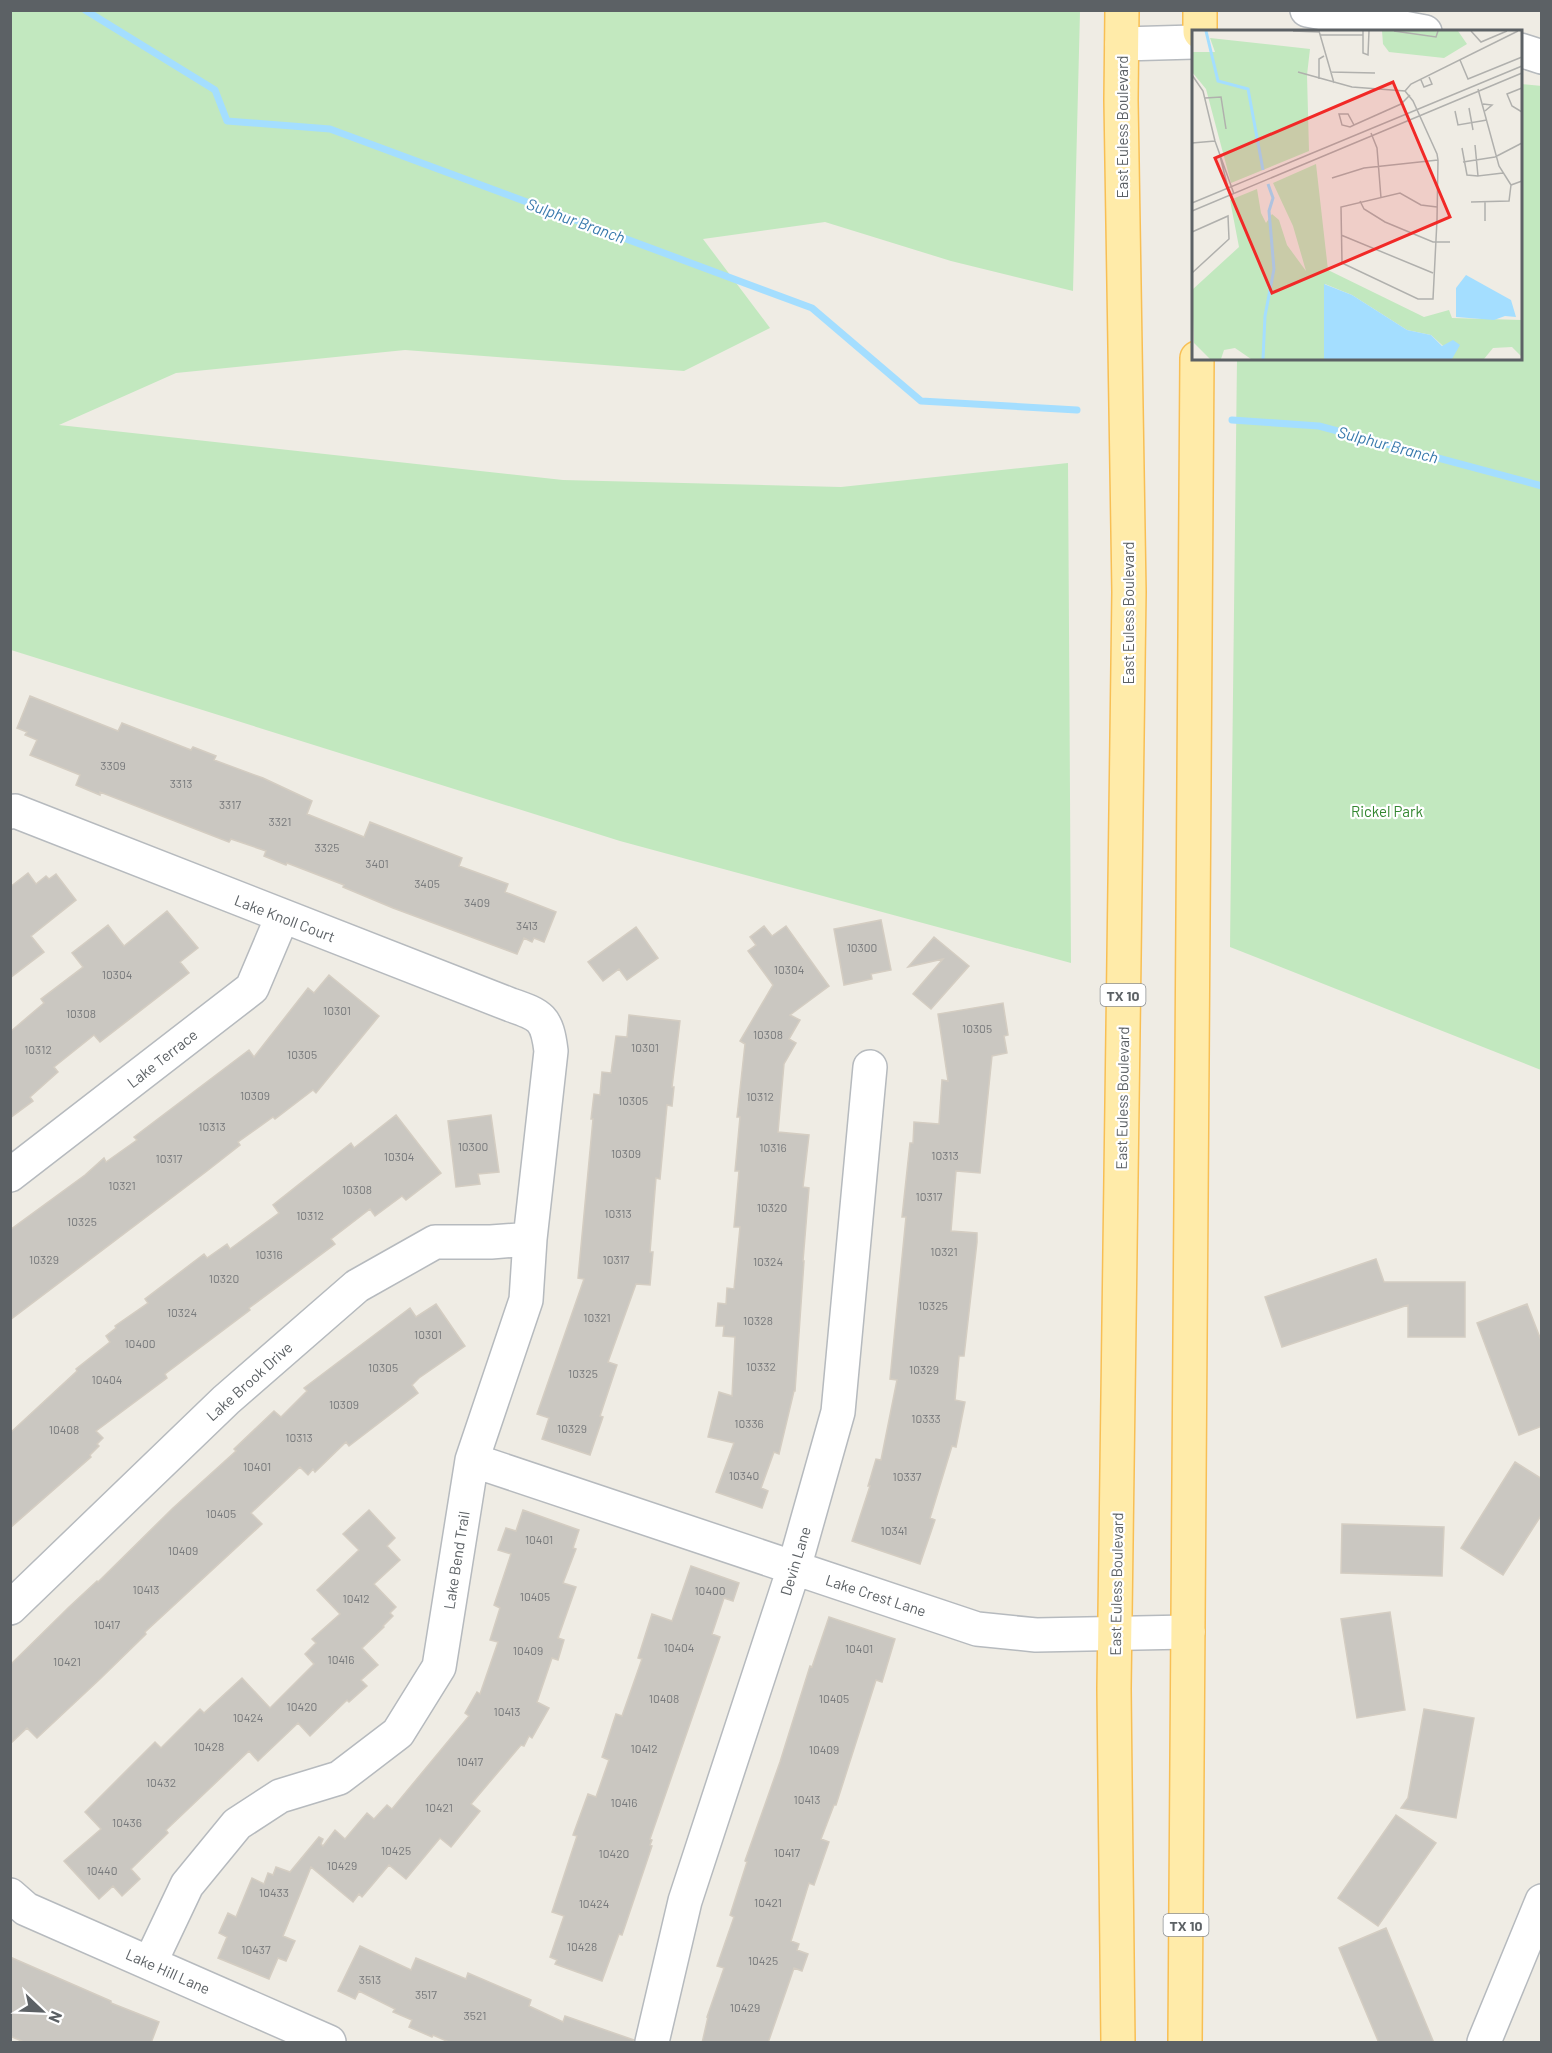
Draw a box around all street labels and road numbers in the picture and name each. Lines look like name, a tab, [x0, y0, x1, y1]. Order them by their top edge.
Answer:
street label: East Euless Boulevard	[1113, 55, 1131, 199]
street label: East Euless Boulevard	[1119, 541, 1137, 685]
street label: Lake Knoll Court	[232, 891, 338, 945]
road number: TX 10	[1100, 984, 1146, 1006]
street label: Lake Terrace	[123, 1025, 201, 1091]
street label: East Euless Boulevard	[1112, 1026, 1132, 1170]
street label: Lake Brook Drive	[202, 1338, 296, 1424]
street label: Lake Bend Trail	[439, 1510, 473, 1610]
street label: East Euless Boulevard	[1106, 1512, 1126, 1656]
street label: Devin Lane	[776, 1524, 814, 1598]
street label: Lake Crest Lane	[823, 1570, 929, 1620]
road number: TX 10	[1164, 1914, 1208, 1936]
street label: Lake Hill Lane	[123, 1944, 213, 1998]

